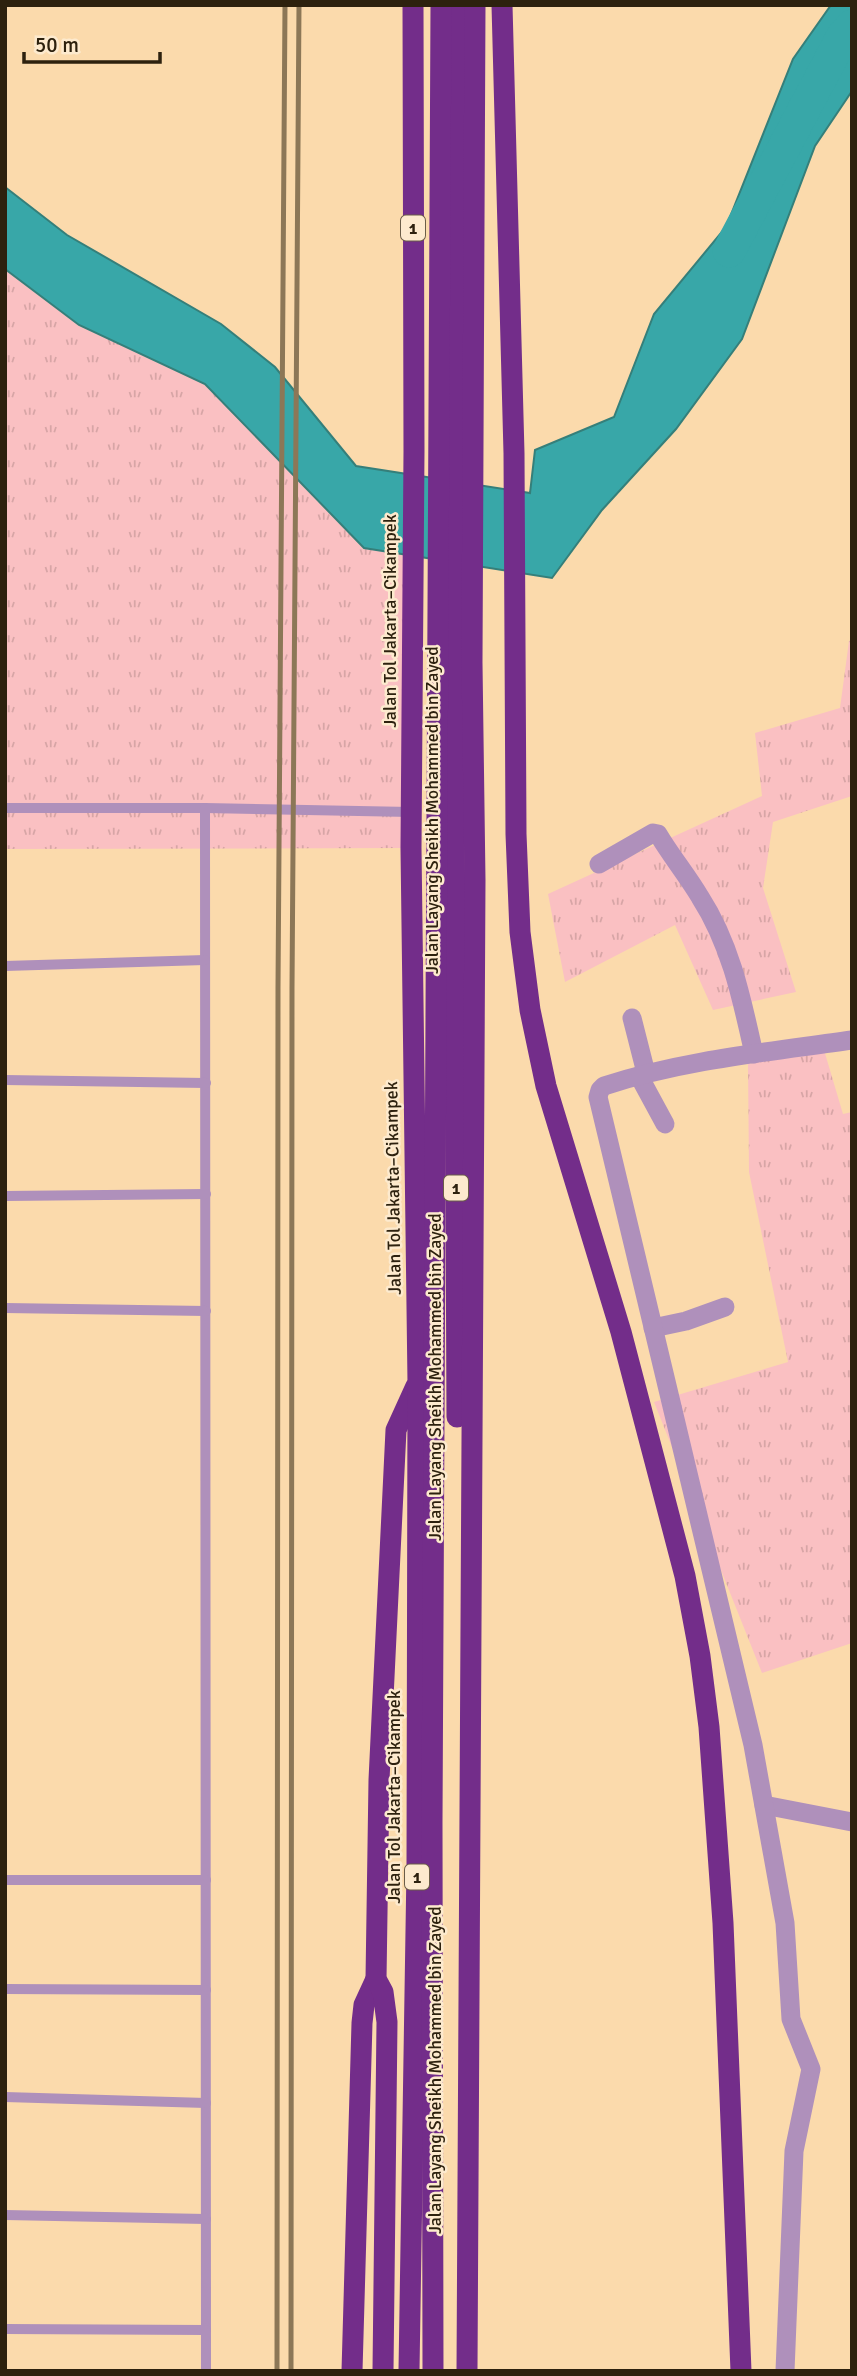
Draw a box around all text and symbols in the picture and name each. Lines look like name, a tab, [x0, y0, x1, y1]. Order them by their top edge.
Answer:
scale bar	[24, 21, 161, 65]
text: 50 m	[35, 32, 79, 58]
road number: 1	[401, 216, 425, 240]
street label: Jalan Tol Jakarta–Cikampek	[379, 514, 401, 728]
street label: Jalan Layang Sheikh Mohammed bin Zayed	[421, 646, 443, 974]
street label: Jalan Tol Jakarta–Cikampek	[380, 1081, 406, 1295]
road number: 1	[444, 1176, 468, 1200]
street label: Jalan Layang Sheikh Mohammed bin Zayed	[424, 1213, 446, 1541]
street label: Jalan Tol Jakarta–Cikampek	[383, 1690, 405, 1904]
road number: 1	[405, 1865, 429, 1890]
street label: Jalan Layang Sheikh Mohammed bin Zayed	[424, 1906, 446, 2234]

